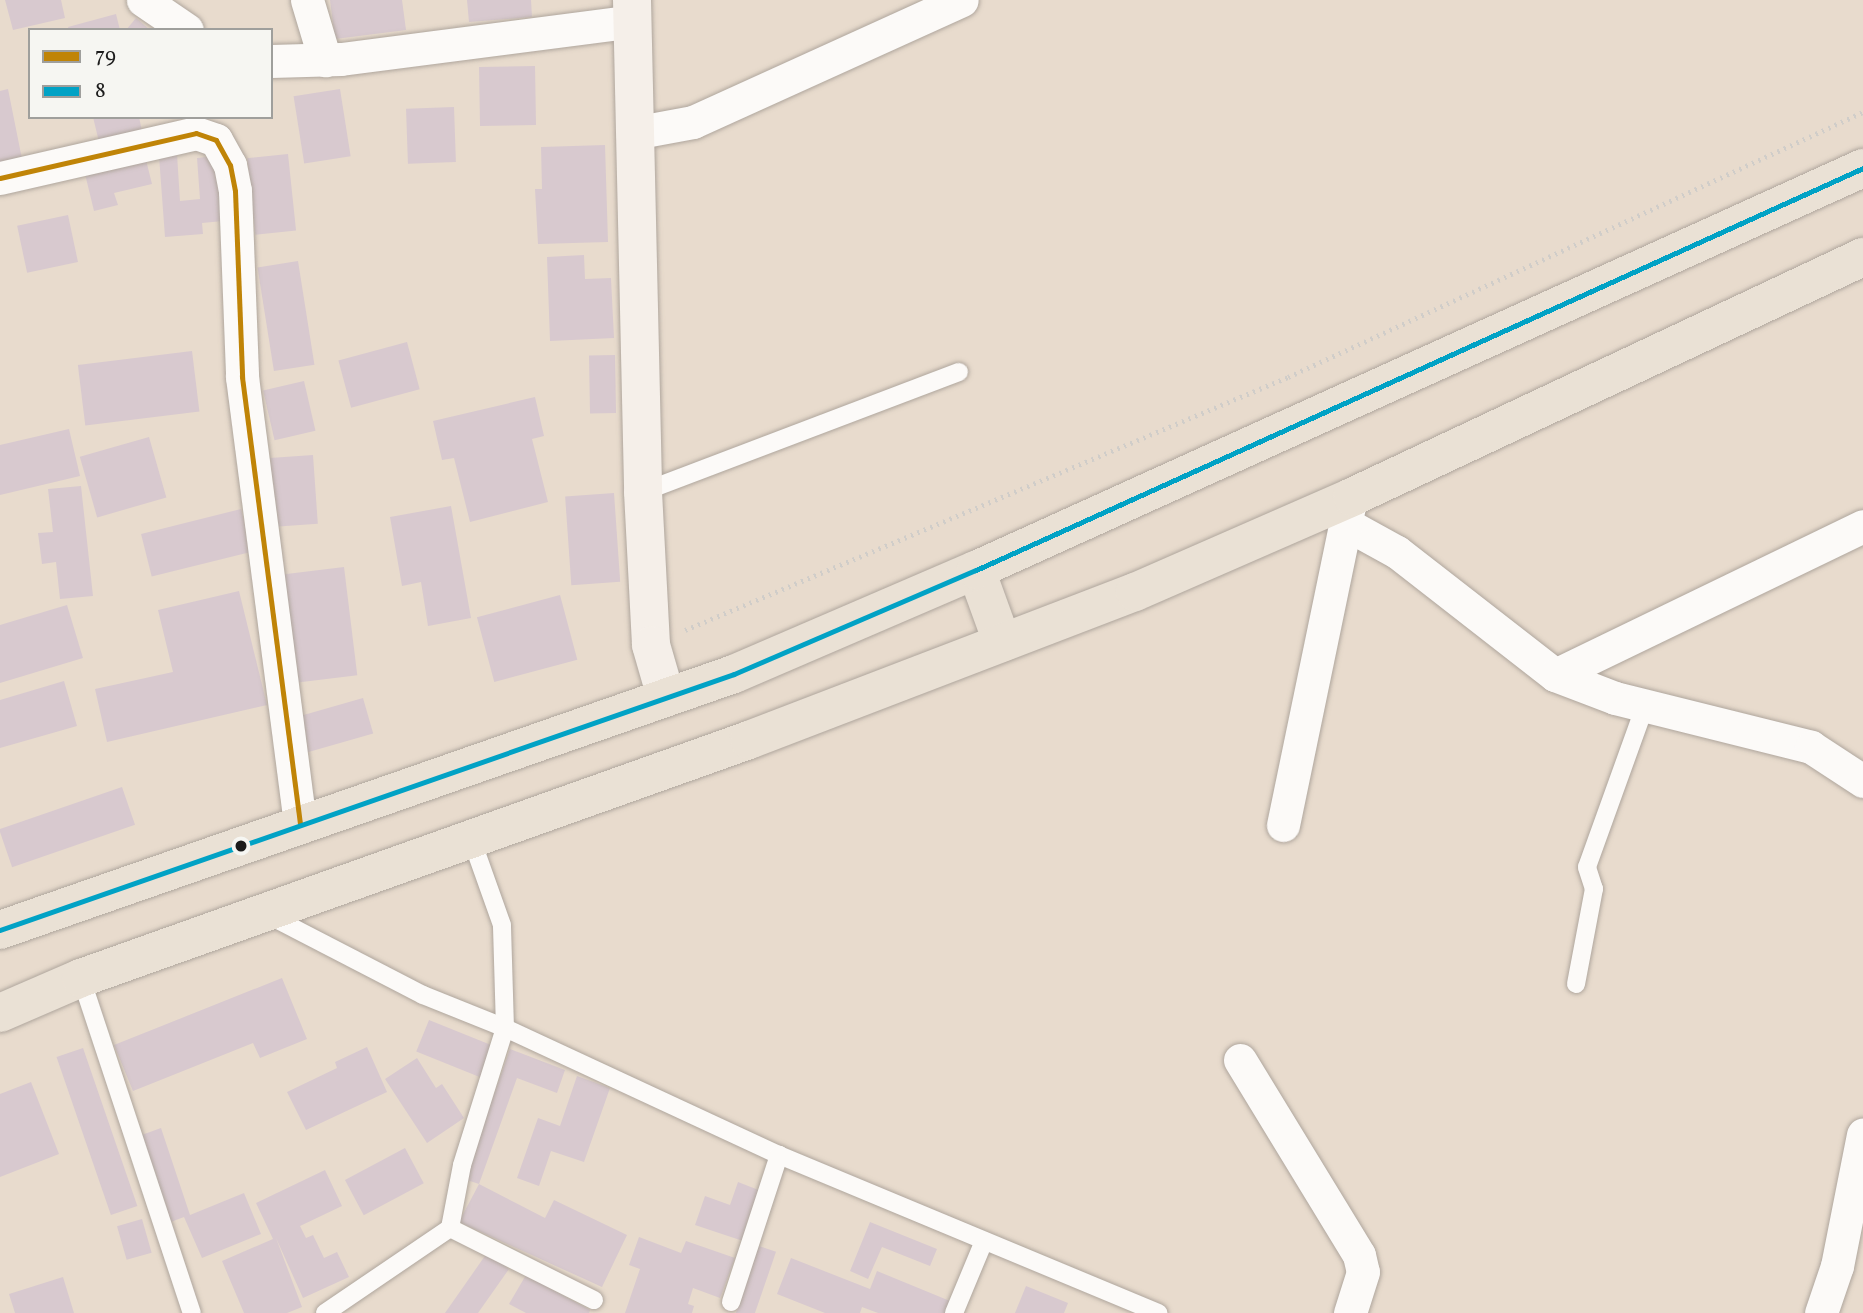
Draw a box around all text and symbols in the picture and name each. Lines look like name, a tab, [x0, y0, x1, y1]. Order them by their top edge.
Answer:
legend	[28, 28, 273, 119]
text: 79	[95, 42, 116, 71]
text: 8	[95, 77, 106, 106]
unlabelled marker	[234, 839, 248, 853]

